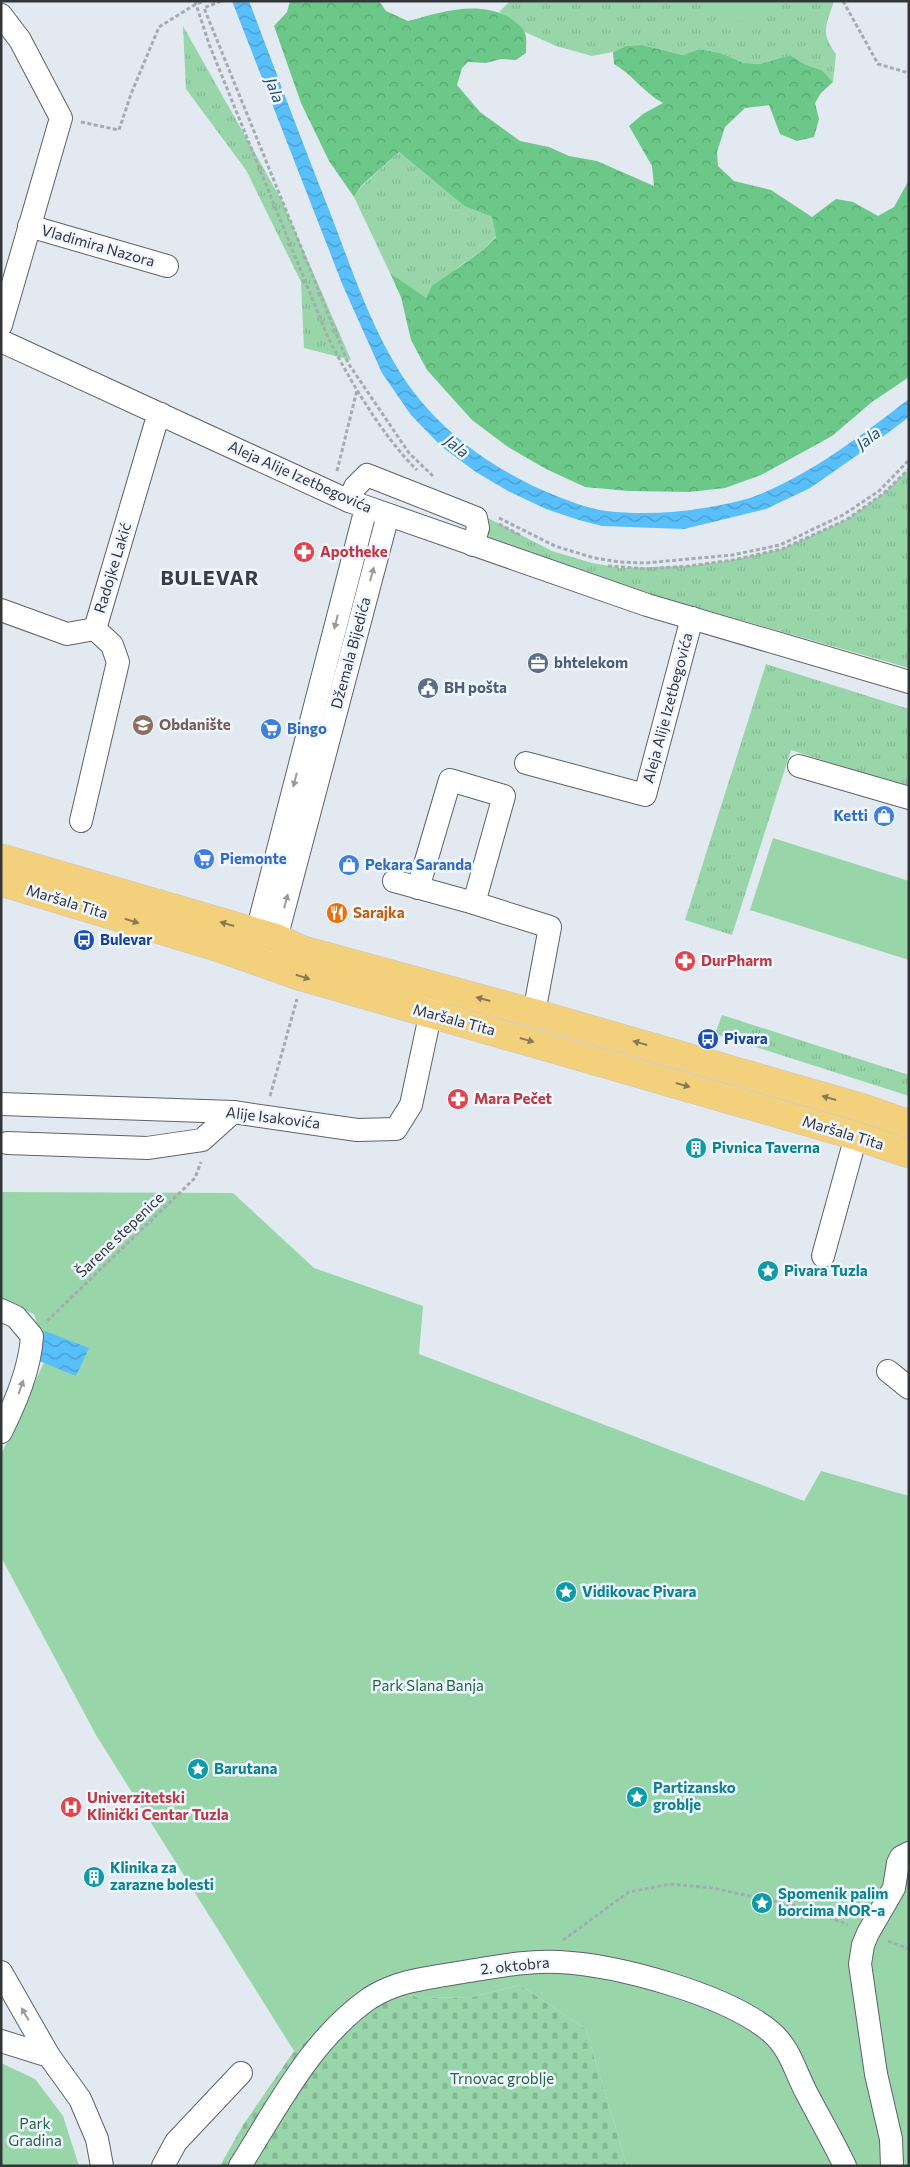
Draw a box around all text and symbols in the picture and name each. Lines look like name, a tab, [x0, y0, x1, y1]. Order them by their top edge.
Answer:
water label: Jala	[261, 73, 289, 105]
street label: Vladimira Nazora	[39, 220, 157, 270]
water label: Jala	[850, 422, 884, 454]
water label: Jala	[440, 429, 473, 461]
street label: Aleja Alije Izetbegovića	[226, 436, 375, 516]
street label: Radojke Lakić	[90, 520, 134, 615]
pharmacy icon: Apotheke	[292, 540, 316, 564]
place label: Apotheke	[320, 542, 388, 560]
district label: BULEVAR	[160, 565, 260, 589]
one-way arrow	[368, 567, 376, 582]
street label: Džemala Bijedića	[326, 595, 374, 711]
one-way arrow	[331, 615, 339, 630]
street label: Aleja Alije Izetbegovića	[638, 631, 696, 785]
office icon: bhtelekom	[526, 651, 550, 675]
place label: bhtelekom	[554, 653, 628, 671]
public building icon: BH pošta	[416, 676, 440, 700]
place label: BH pošta	[444, 678, 507, 696]
school or university icon: Obdanište	[131, 713, 155, 737]
place label: Obdanište	[159, 715, 231, 733]
supermarket icon: Bingo	[259, 717, 283, 741]
place label: Bingo	[287, 719, 327, 737]
one-way arrow	[291, 772, 299, 787]
shop icon: Ketti	[872, 804, 896, 828]
place label: Ketti	[833, 806, 868, 824]
supermarket icon: Piemonte	[192, 847, 216, 871]
place label: Piemonte	[220, 849, 287, 867]
shop icon: Pekara Saranda	[337, 853, 361, 877]
place label: Pekara Saranda	[365, 855, 472, 873]
street label: Maršala Tita	[24, 880, 110, 922]
one-way arrow	[282, 893, 290, 908]
restaurant icon: Sarajka	[325, 901, 349, 925]
place label: Sarajka	[353, 903, 405, 921]
one-way arrow	[124, 918, 139, 926]
one-way arrow	[219, 920, 234, 928]
bus stop icon: Bulevar	[72, 928, 96, 952]
place label: Bulevar	[100, 930, 152, 948]
pharmacy icon: DurPharm	[673, 949, 697, 973]
place label: DurPharm	[701, 951, 772, 969]
one-way arrow	[295, 973, 310, 981]
one-way arrow	[476, 995, 491, 1003]
street label: Maršala Tita	[411, 999, 497, 1039]
bus stop icon: Pivara	[696, 1027, 720, 1051]
place label: Pivara	[724, 1029, 768, 1047]
one-way arrow	[519, 1036, 534, 1044]
one-way arrow	[632, 1039, 647, 1047]
one-way arrow	[675, 1082, 690, 1090]
pharmacy icon: Mara Pečet	[446, 1087, 470, 1111]
place label: Mara Pečet	[474, 1089, 552, 1107]
one-way arrow	[822, 1094, 837, 1102]
street label: Alije Isakovića	[225, 1102, 321, 1132]
street label: Maršala Tita	[800, 1111, 886, 1153]
building icon: Pivnica Taverna	[684, 1136, 708, 1160]
place label: Pivnica Taverna	[712, 1138, 820, 1156]
street label: Šarene stepenice	[71, 1187, 167, 1281]
place icon: Pivara Tuzla	[756, 1259, 780, 1283]
place label: Pivara Tuzla	[784, 1261, 868, 1279]
one-way arrow	[17, 1379, 25, 1394]
place icon: Vidikovac Pivara	[554, 1580, 578, 1604]
place label: Vidikovac Pivara	[582, 1582, 697, 1600]
park label: Park Slana Banja	[372, 1676, 484, 1694]
place icon: Barutana	[186, 1757, 210, 1781]
place label: Barutana	[214, 1759, 277, 1777]
place label: Partizansko groblje	[653, 1778, 736, 1813]
place icon: Partizansko groblje	[625, 1785, 649, 1809]
place label: Univerzitetski Klinički Centar Tuzla	[87, 1788, 229, 1823]
hospital icon: Univerzitetski Klinički Centar Tuzla	[59, 1795, 83, 1819]
place label: Klinika za zarazne bolesti	[110, 1858, 214, 1893]
building icon: Klinika za zarazne bolesti	[82, 1865, 106, 1889]
place label: Spomenik palim borcima NOR-a	[778, 1884, 888, 1919]
place icon: Spomenik palim borcima NOR-a	[750, 1891, 774, 1915]
street label: 2. oktobra	[479, 1952, 550, 1978]
one-way arrow	[21, 2007, 29, 2021]
park label: Trnovac groblje	[450, 2069, 554, 2087]
park label: Park Gradina	[8, 2114, 62, 2149]

